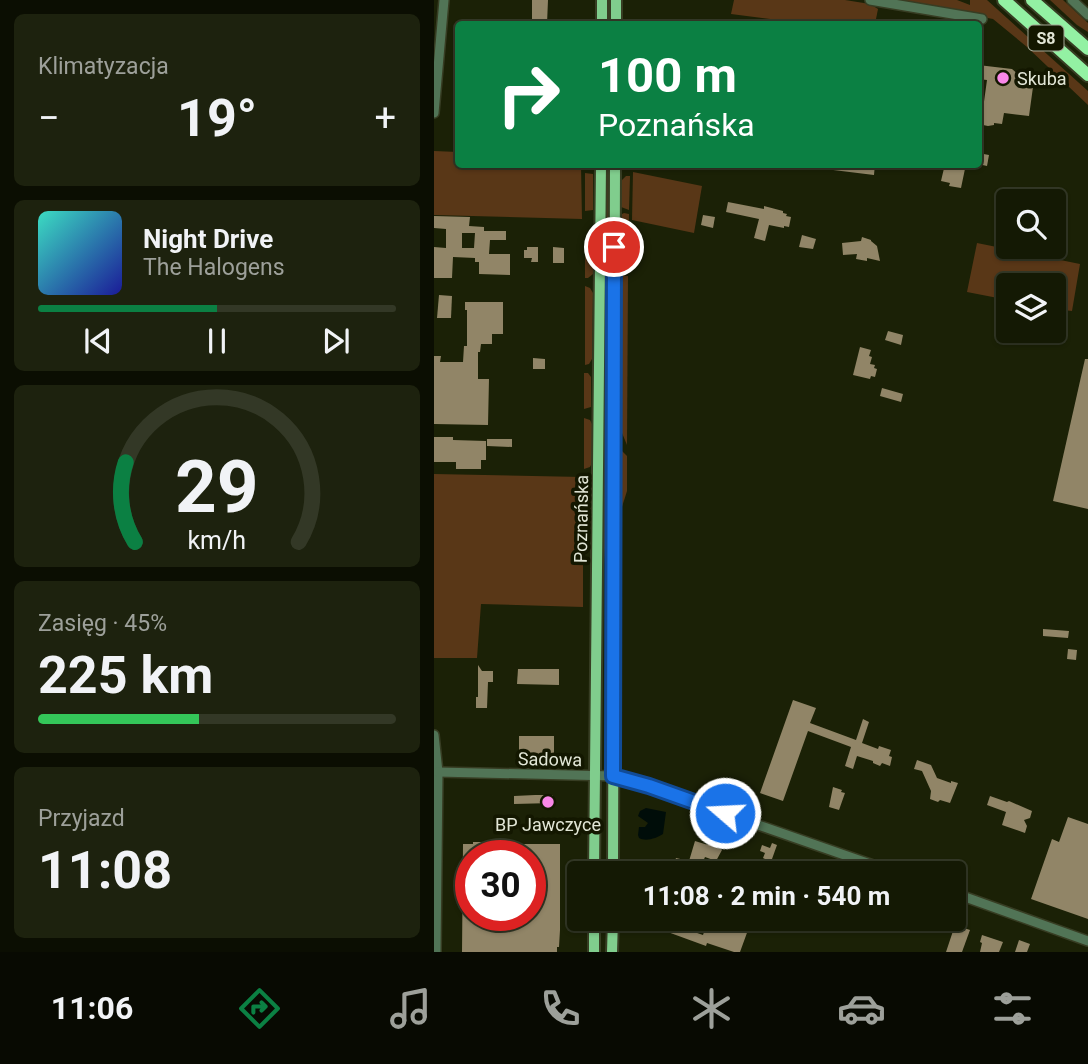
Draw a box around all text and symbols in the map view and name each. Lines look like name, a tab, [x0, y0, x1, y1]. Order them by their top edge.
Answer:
road number: S8	[1028, 26, 1064, 50]
text: 100 m	[598, 47, 737, 104]
icon: right	[483, 49, 574, 140]
text: Klimatyzacja	[38, 53, 169, 80]
place label: Skuba	[1017, 68, 1067, 89]
marker: Skuba	[995, 70, 1011, 86]
text: 19°	[177, 88, 257, 149]
text: −	[38, 96, 60, 140]
text: +	[374, 96, 396, 140]
text: Poznańska	[598, 106, 755, 144]
map controls	[996, 189, 1066, 343]
button: search	[996, 189, 1066, 259]
pin	[584, 217, 644, 277]
text: Night Drive	[143, 224, 273, 254]
icon: arrive	[595, 228, 633, 266]
text: The Halogens	[143, 254, 285, 281]
button: layers	[996, 273, 1066, 343]
icon: previous	[79, 322, 117, 360]
icon: pause	[198, 322, 236, 360]
icon: next	[317, 322, 355, 360]
text: 29	[175, 444, 259, 530]
street label: Poznańska	[570, 475, 592, 563]
text: km/h	[188, 526, 246, 555]
text: Zasięg · 45%	[38, 610, 167, 637]
text: 225 km	[38, 645, 213, 706]
street label: Sadowa	[518, 748, 582, 770]
position arrow	[688, 776, 762, 850]
marker: BP Jawczyce	[540, 794, 556, 810]
text: Przyjazd	[38, 805, 125, 832]
place label: BP Jawczyce	[495, 814, 601, 835]
text: 11:08	[38, 840, 172, 901]
speed limit sign: 30	[455, 840, 546, 931]
text: 11:08 · 2 min · 540 m	[643, 881, 890, 911]
icon: directions	[235, 984, 284, 1033]
icon: music	[386, 984, 435, 1033]
icon: phone	[536, 984, 585, 1033]
icon: climate	[687, 984, 736, 1033]
icon: car	[837, 984, 886, 1033]
icon: filters	[988, 984, 1037, 1033]
text: 11:06	[51, 989, 133, 1027]

